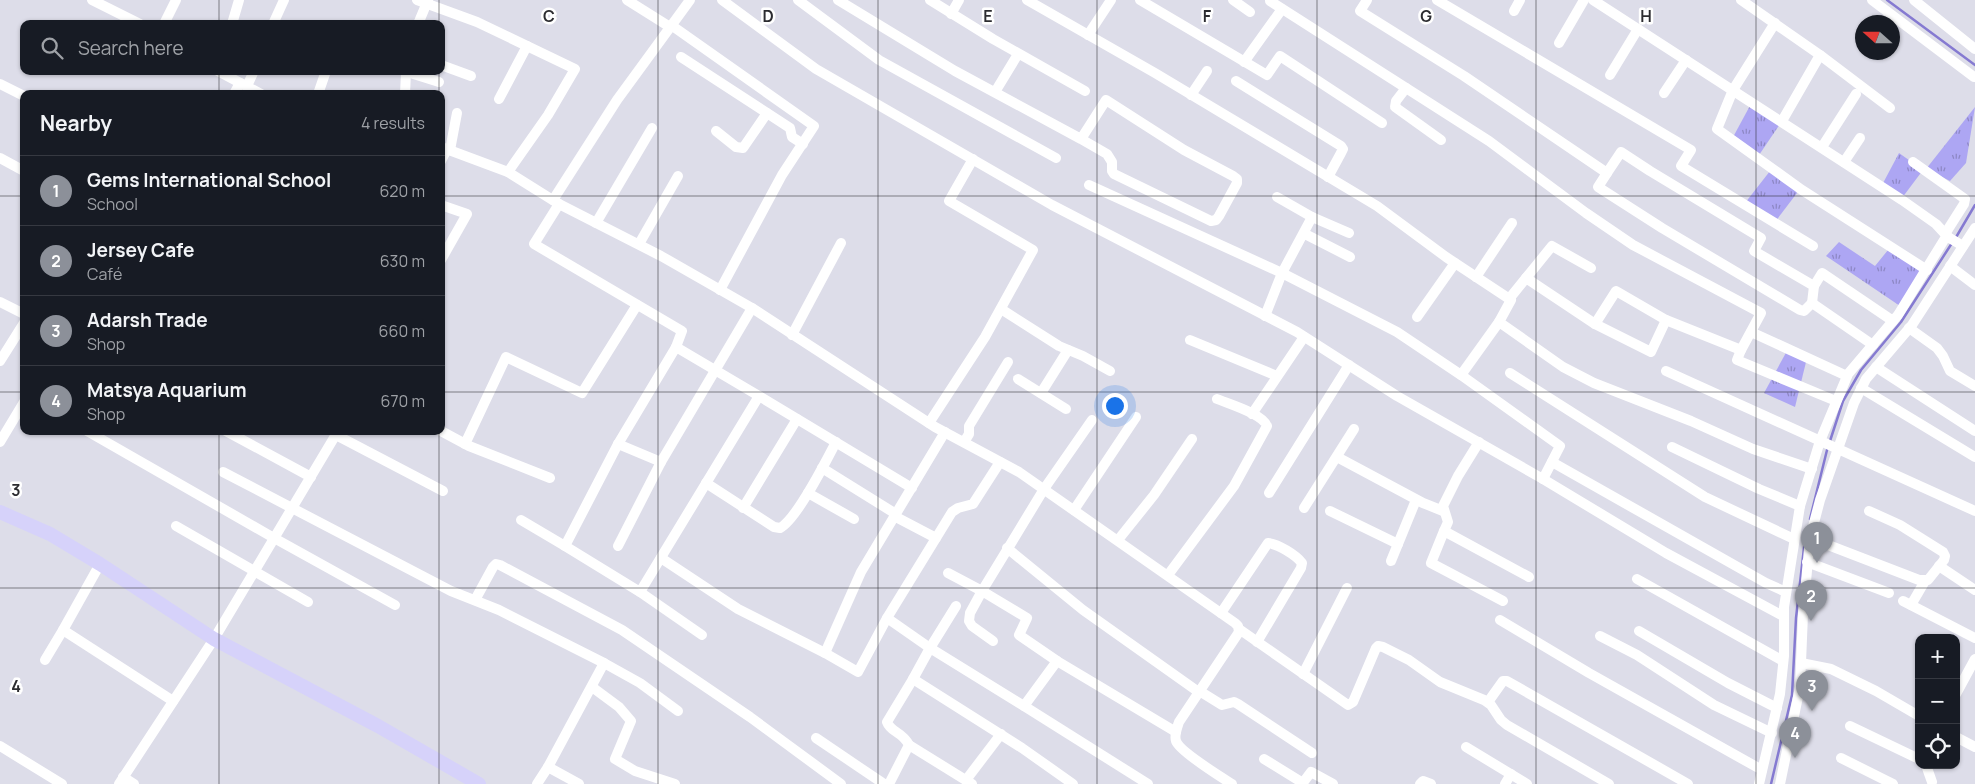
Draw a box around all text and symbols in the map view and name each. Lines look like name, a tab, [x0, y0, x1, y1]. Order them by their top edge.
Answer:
text: C	[543, 5, 555, 27]
text: D	[762, 5, 774, 27]
text: E	[983, 5, 993, 27]
text: F	[1203, 5, 1212, 27]
text: G	[1420, 5, 1432, 27]
text: H	[1640, 5, 1652, 27]
north arrow	[1855, 15, 1900, 60]
search box	[20, 20, 445, 75]
icon: search	[38, 34, 66, 62]
text: Search here	[78, 35, 184, 61]
text: Nearby	[40, 109, 112, 137]
text: 4 results	[361, 112, 425, 134]
text: Gems International School	[87, 167, 331, 193]
text: 1	[52, 180, 60, 202]
text: 620 m	[379, 180, 425, 202]
text: School	[87, 193, 138, 215]
text: Jersey Cafe	[87, 237, 194, 263]
text: 2	[51, 250, 61, 272]
text: 630 m	[380, 250, 425, 272]
text: Café	[87, 263, 122, 285]
text: Adarsh Trade	[87, 307, 208, 333]
text: 3	[51, 320, 61, 342]
text: 660 m	[379, 320, 425, 342]
text: Shop	[87, 333, 125, 355]
text: Matsya Aquarium	[87, 377, 247, 403]
text: 4	[51, 390, 61, 412]
text: 670 m	[381, 390, 425, 412]
your location	[1102, 393, 1128, 419]
text: Shop	[87, 403, 125, 425]
text: 3	[11, 479, 21, 501]
pin: 1	[1801, 522, 1833, 563]
pin: 2	[1795, 580, 1827, 621]
map controls	[1915, 634, 1960, 769]
button: +	[1915, 634, 1960, 679]
pin: 3	[1796, 670, 1828, 711]
text: 4	[11, 675, 21, 697]
button: −	[1915, 679, 1960, 724]
pin: 4	[1779, 717, 1811, 758]
button: locate	[1915, 724, 1960, 769]

